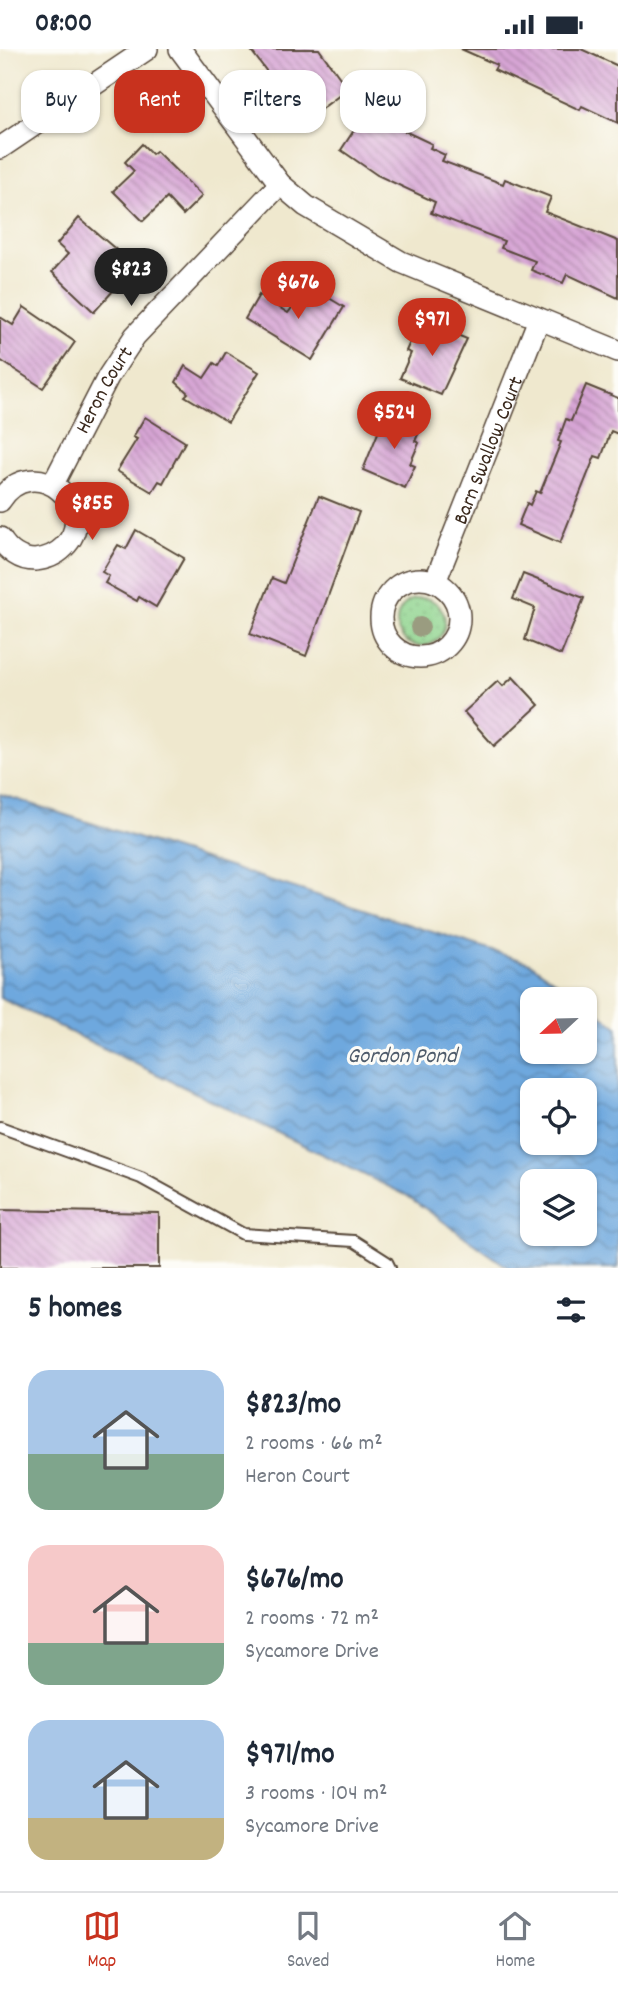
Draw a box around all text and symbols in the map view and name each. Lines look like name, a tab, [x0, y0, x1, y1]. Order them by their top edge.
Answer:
text: 08:00	[35, 6, 92, 43]
chip: Buy	[21, 70, 100, 133]
chip: Rent	[114, 70, 205, 133]
chip: Filters	[219, 70, 326, 133]
chip: New	[340, 70, 426, 133]
pin: $823	[90, 249, 172, 308]
text: $823	[110, 254, 152, 287]
pin: $676	[257, 261, 339, 321]
text: $676	[276, 267, 320, 300]
pin: $971	[391, 299, 473, 358]
text: $971	[414, 304, 450, 337]
street label: Heron Court	[69, 341, 142, 440]
street label: Barn Swallow Court	[447, 372, 533, 529]
pin: $524	[353, 391, 435, 451]
text: $524	[373, 397, 415, 430]
pin: $855	[51, 483, 133, 542]
text: $855	[71, 488, 113, 521]
north arrow	[520, 987, 597, 1064]
map controls	[520, 987, 597, 1246]
water label: Gordon Pond	[347, 1041, 460, 1074]
button: locate	[520, 1078, 597, 1155]
button: layers	[520, 1169, 597, 1246]
text: 5 homes	[28, 1289, 122, 1332]
icon: filters	[552, 1291, 590, 1329]
text: $823/mo	[245, 1385, 341, 1428]
icon: home	[84, 1398, 168, 1482]
text: 2 rooms · 66 m²	[245, 1428, 383, 1461]
text: Heron Court	[245, 1461, 350, 1494]
text: $676/mo	[245, 1560, 344, 1603]
icon: home	[84, 1573, 168, 1657]
text: 2 rooms · 72 m²	[245, 1603, 379, 1636]
text: Sycamore Drive	[245, 1636, 379, 1669]
text: $971/mo	[245, 1735, 335, 1778]
icon: home	[84, 1748, 168, 1832]
text: 3 rooms · 104 m²	[245, 1778, 387, 1811]
text: Sycamore Drive	[245, 1811, 379, 1844]
tab: Map	[83, 1907, 121, 1976]
tab: Saved	[287, 1907, 329, 1976]
tab: Home	[495, 1907, 535, 1976]

